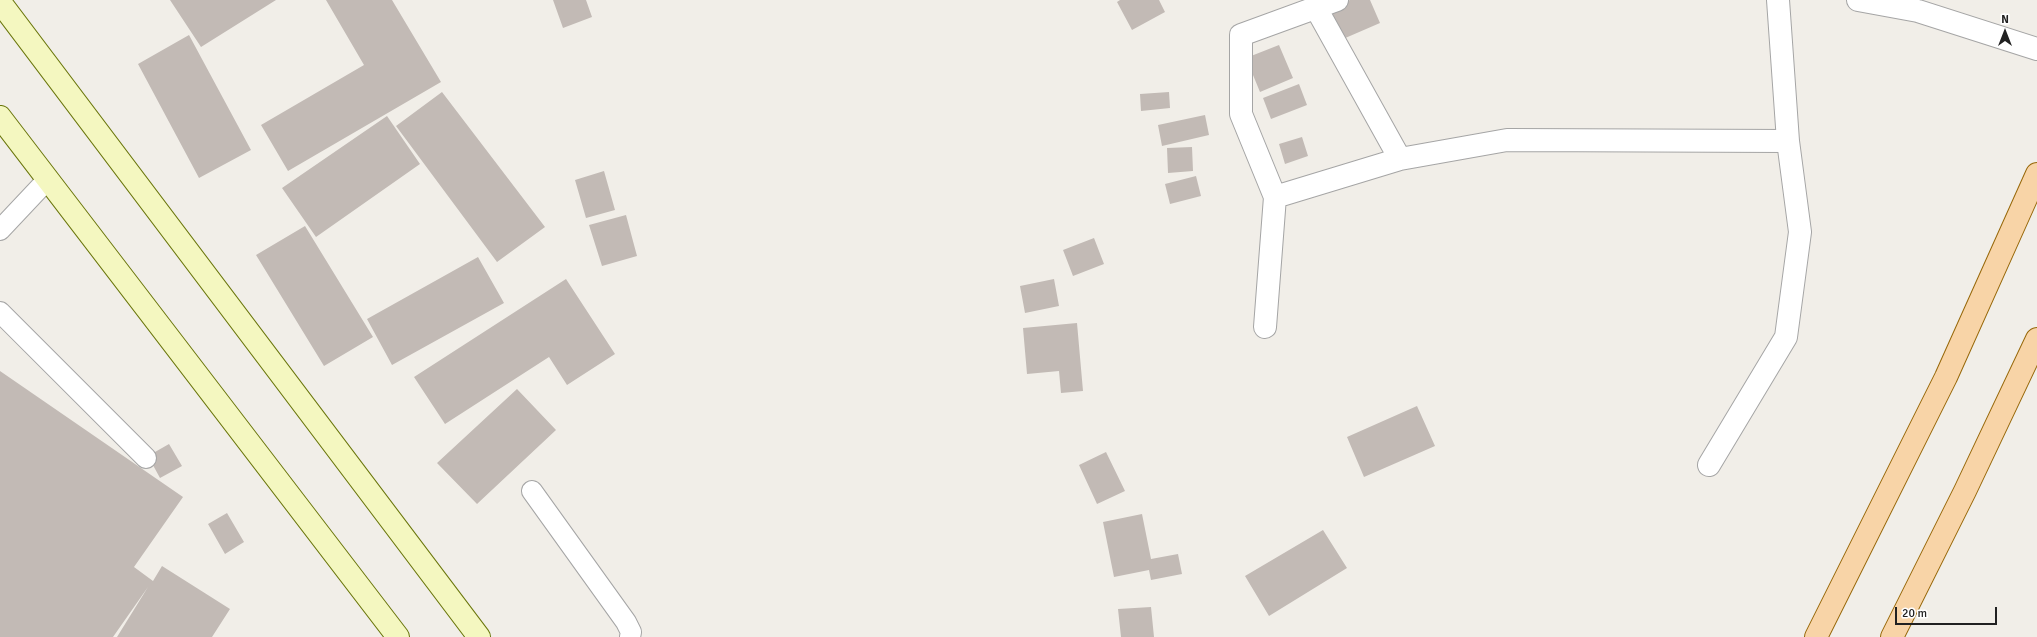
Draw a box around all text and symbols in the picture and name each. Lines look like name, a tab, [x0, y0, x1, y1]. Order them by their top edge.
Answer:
north arrow	[1985, 12, 2025, 52]
text: N	[2001, 13, 2009, 26]
scale bar	[1897, 599, 1999, 625]
text: 20 m	[1902, 606, 1927, 621]

